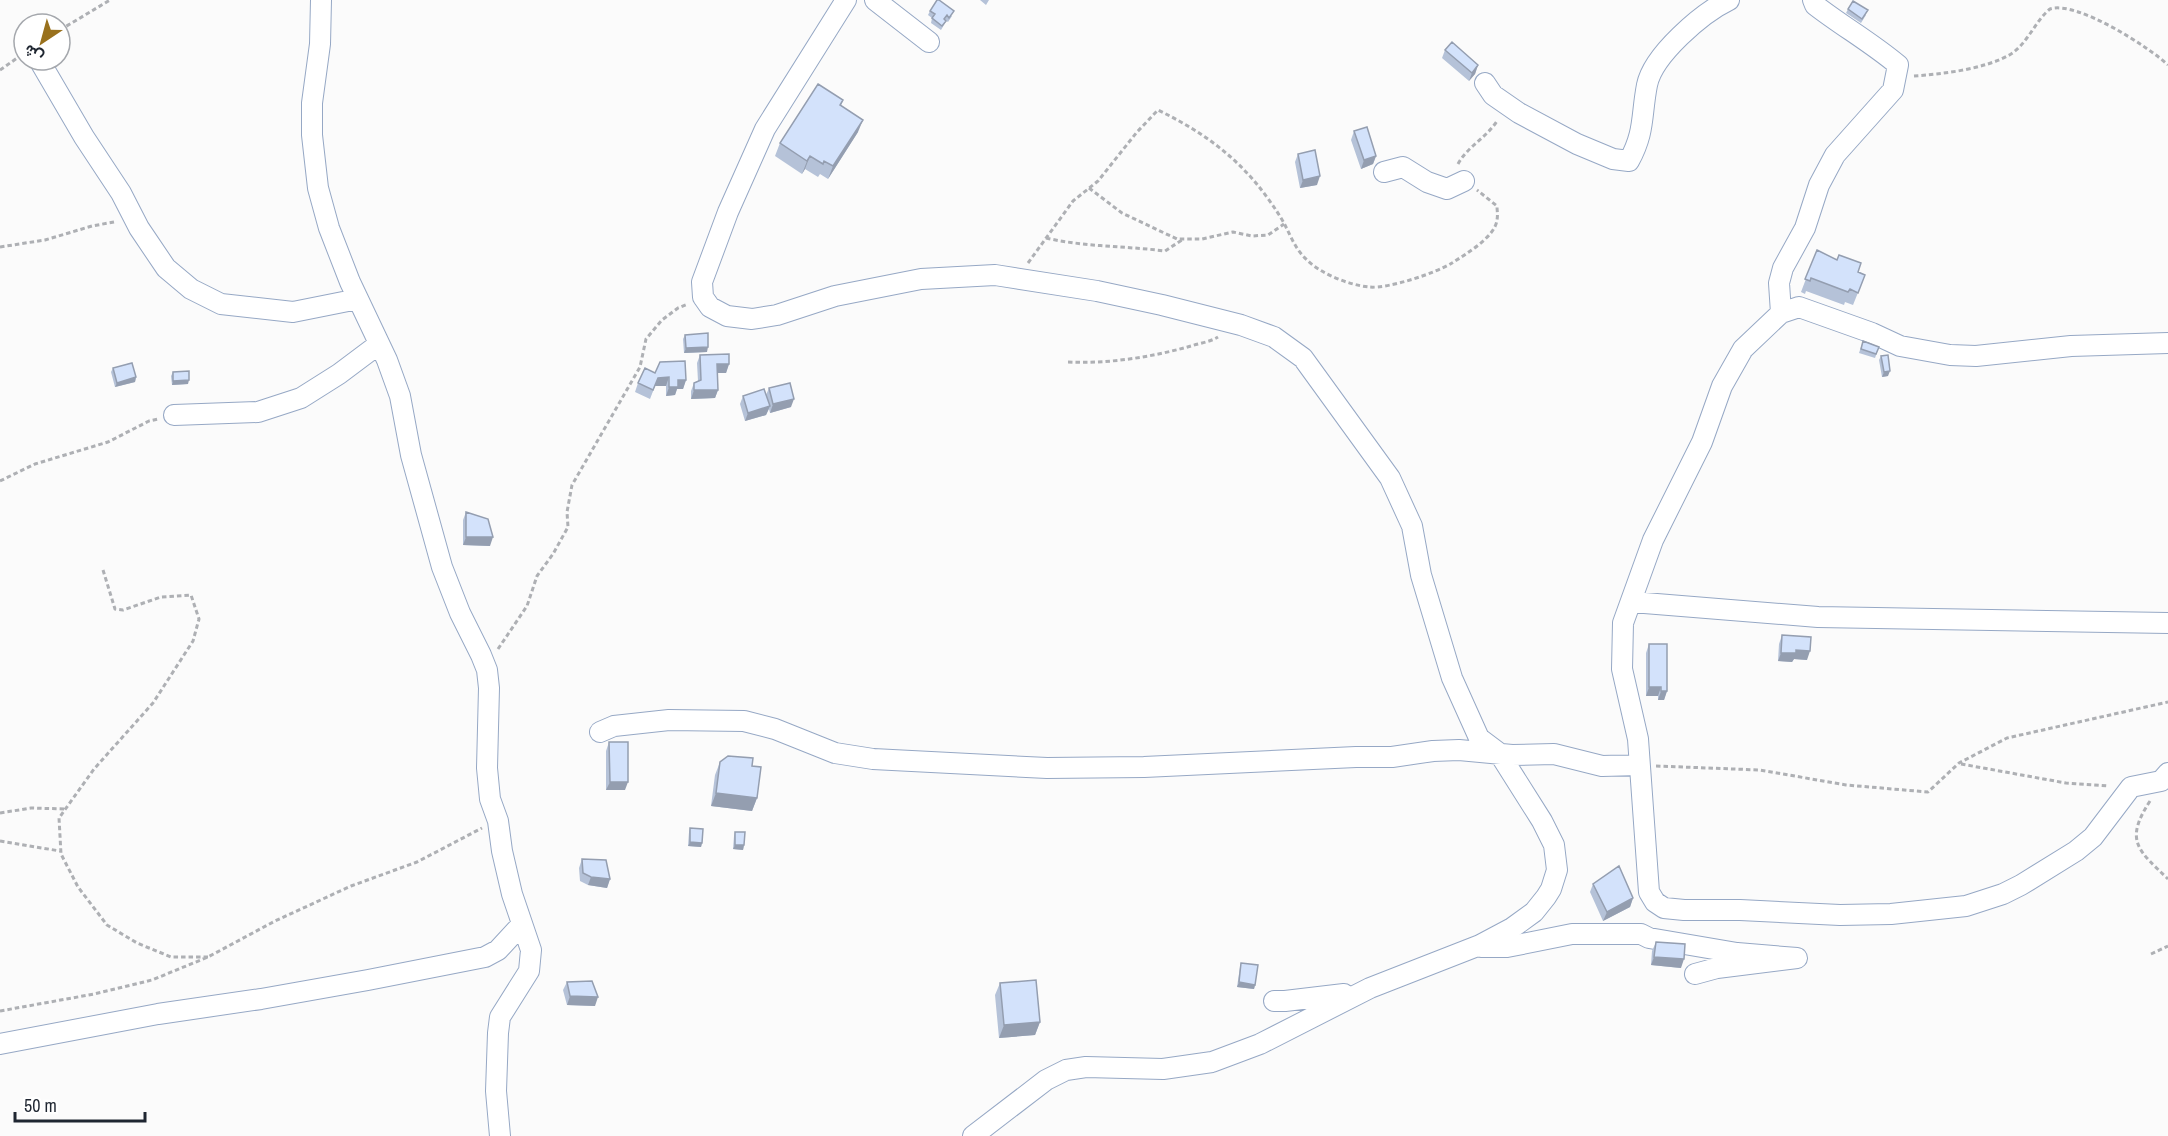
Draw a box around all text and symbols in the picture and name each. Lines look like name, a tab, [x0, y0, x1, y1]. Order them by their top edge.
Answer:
north arrow	[12, 12, 72, 72]
text: ش	[19, 40, 47, 69]
scale bar	[15, 1085, 146, 1123]
text: 50 m	[24, 1093, 57, 1118]

